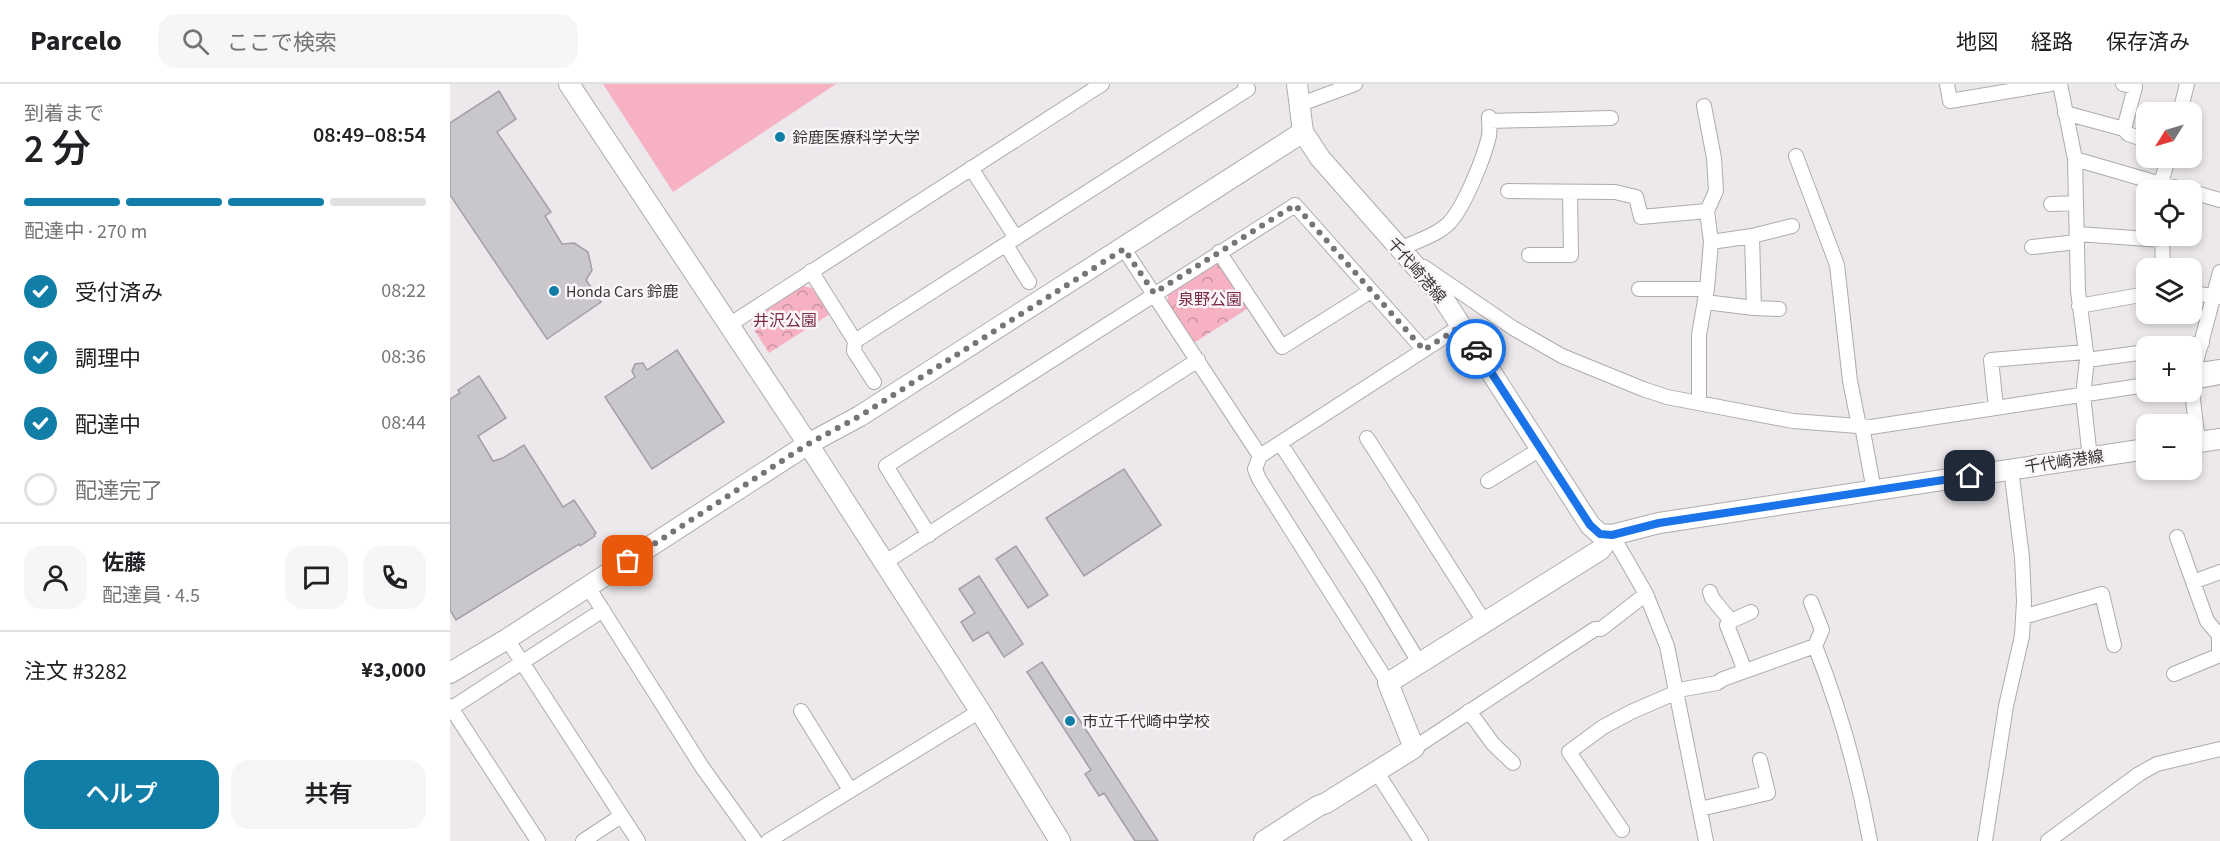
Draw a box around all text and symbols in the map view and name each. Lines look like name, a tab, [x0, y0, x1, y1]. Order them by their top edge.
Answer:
search box	[158, 14, 578, 68]
text: Parcelo	[30, 21, 122, 61]
icon: search	[179, 25, 212, 58]
text: ここで検索	[227, 27, 337, 59]
text: 地図	[1956, 27, 1998, 57]
text: 経路	[2031, 27, 2073, 57]
text: 保存済み	[2106, 27, 2190, 57]
text: 到着まで	[24, 100, 104, 128]
north arrow	[2136, 102, 2202, 168]
map controls	[2136, 102, 2202, 480]
text: 08:49–08:54	[313, 119, 426, 151]
text: 2 分	[24, 122, 91, 178]
place label: 鈴鹿医療科学大学	[792, 127, 920, 149]
marker: 鈴鹿医療科学大学	[773, 130, 787, 144]
button: locate	[2136, 180, 2202, 246]
text: 配達中 · 270 m	[24, 218, 147, 246]
street label: 千代崎港線	[1382, 233, 1451, 308]
button: layers	[2136, 258, 2202, 324]
icon: check	[24, 275, 57, 308]
text: 受付済み	[75, 277, 163, 309]
text: 08:22	[381, 277, 426, 305]
place label: Honda Cars 鈴鹿	[566, 281, 679, 303]
marker: Honda Cars 鈴鹿	[547, 284, 561, 298]
park label: 泉野公園	[1178, 289, 1242, 311]
park label: 井沢公園	[753, 310, 817, 332]
courier	[1446, 319, 1506, 379]
icon: car	[1460, 333, 1493, 366]
button: +	[2136, 336, 2202, 402]
icon: check	[24, 341, 57, 374]
text: 調理中	[75, 343, 141, 375]
text: 08:36	[381, 343, 426, 371]
icon: check	[24, 407, 57, 440]
text: 配達中	[75, 409, 141, 441]
text: 08:44	[381, 409, 426, 437]
button: −	[2136, 414, 2202, 480]
street label: 千代崎港線	[2023, 446, 2105, 478]
pin	[1944, 450, 1995, 501]
icon: home	[1953, 459, 1986, 492]
text: 配達完了	[75, 475, 163, 507]
pin	[602, 535, 653, 586]
icon: bag	[611, 544, 644, 577]
button: person	[24, 546, 87, 609]
button: chat	[285, 546, 348, 609]
button: phone	[363, 546, 426, 609]
text: 佐藤	[102, 547, 146, 579]
text: 配達員 · 4.5	[102, 582, 200, 610]
text: ¥3,000	[361, 654, 426, 686]
text: 注文 #3282	[24, 656, 127, 688]
place label: 市立千代崎中学校	[1082, 711, 1210, 733]
marker: 市立千代崎中学校	[1063, 714, 1077, 728]
button: ヘルプ	[24, 760, 219, 829]
button: 共有	[231, 760, 426, 829]

